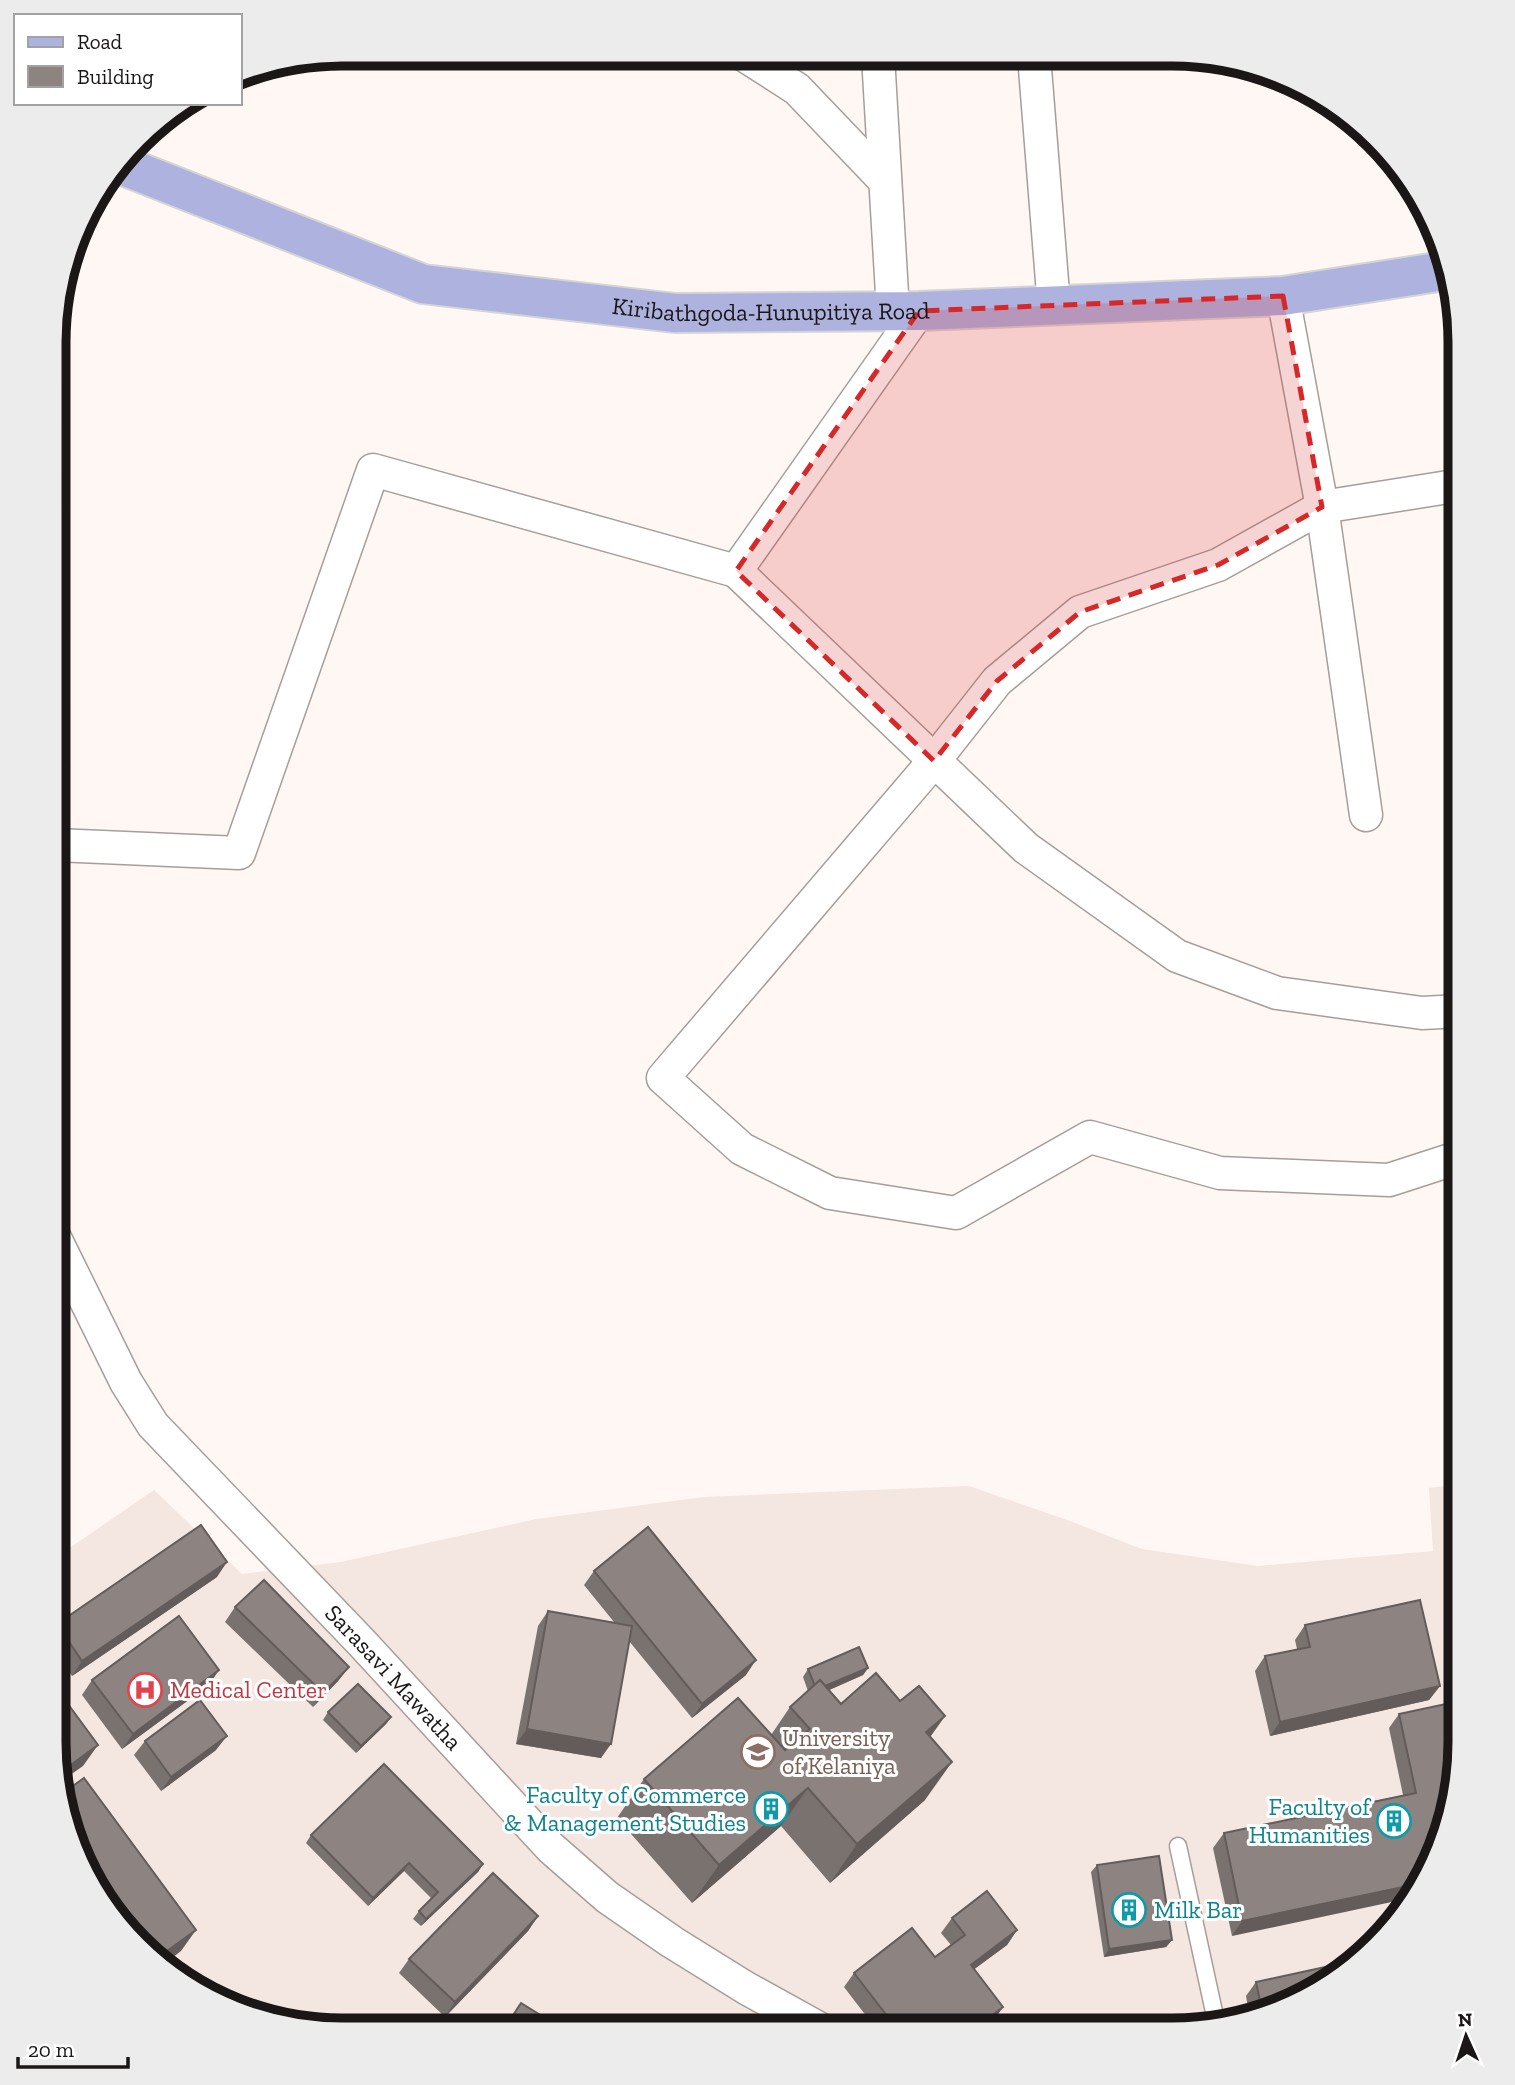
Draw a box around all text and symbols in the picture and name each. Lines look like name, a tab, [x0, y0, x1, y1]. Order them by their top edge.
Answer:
legend	[14, 14, 242, 105]
text: Road	[77, 29, 123, 54]
text: Building	[77, 64, 154, 89]
street label: Kiribathgoda-Hunupitiya Road	[611, 291, 930, 327]
street label: Sarasavi Mawatha	[319, 1598, 469, 1756]
hospital icon: Medical Center	[126, 1671, 164, 1709]
place label: Medical Center	[170, 1675, 327, 1704]
place label: University of Kelaniya	[782, 1723, 896, 1780]
school or university icon: University of Kelaniya	[739, 1733, 777, 1771]
place label: Faculty of Commerce & Management Studies	[504, 1780, 746, 1837]
building icon: Faculty of Commerce & Management Studies	[752, 1790, 790, 1828]
place label: Faculty of Humanities	[1249, 1792, 1372, 1849]
building icon: Faculty of Humanities	[1375, 1802, 1413, 1840]
building icon: Milk Bar	[1110, 1891, 1148, 1929]
place label: Milk Bar	[1154, 1895, 1242, 1924]
north arrow	[1431, 2001, 1501, 2071]
text: N	[1457, 2008, 1473, 2031]
scale bar	[18, 2025, 128, 2070]
text: 20 m	[28, 2037, 74, 2062]

